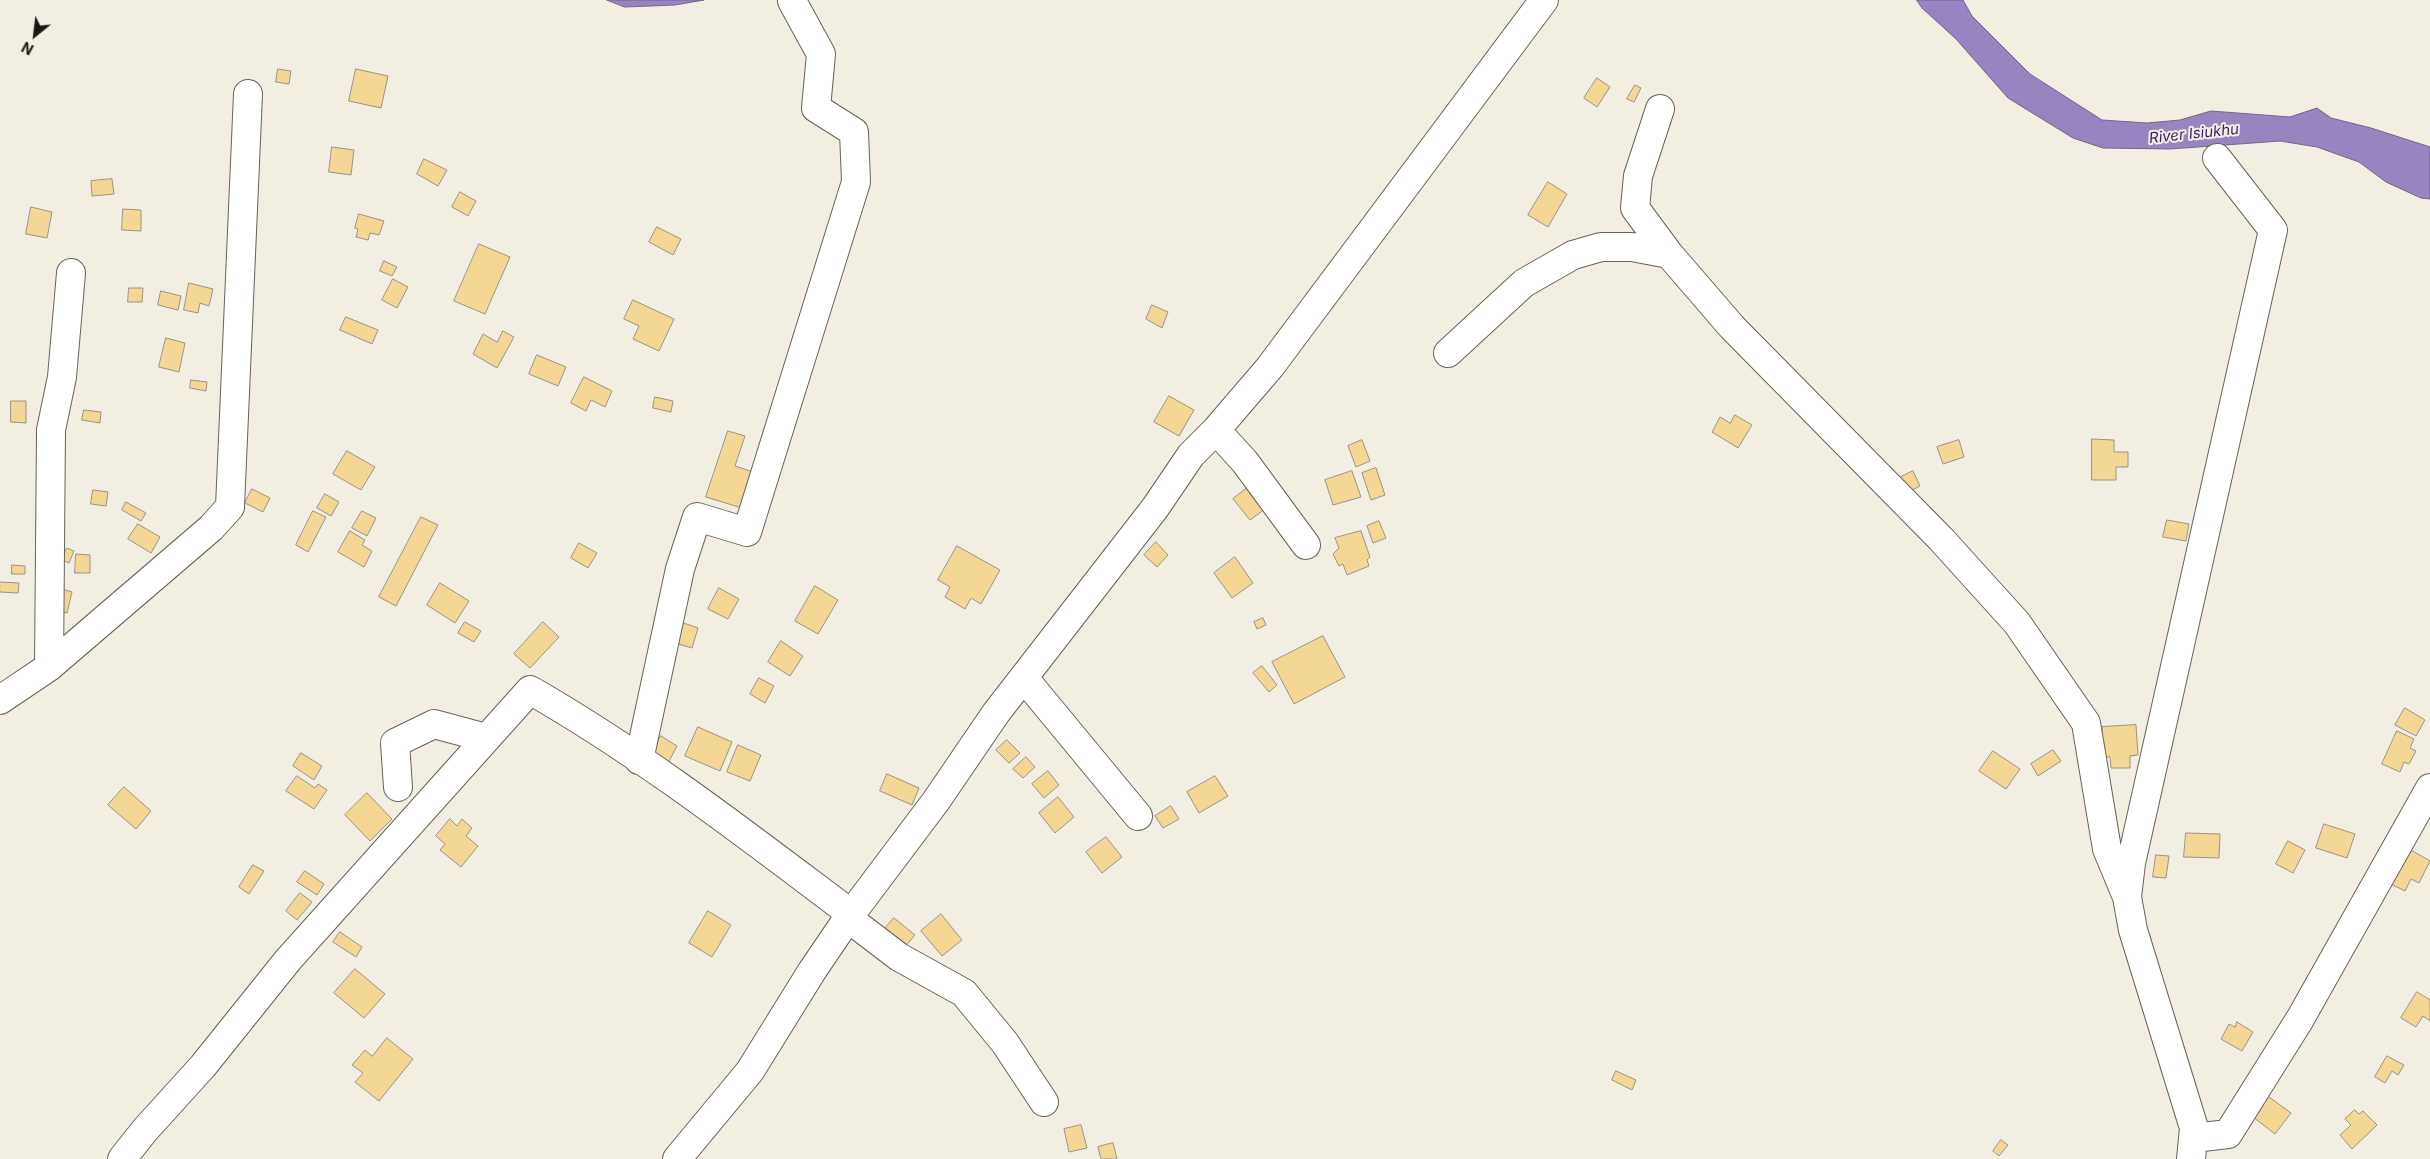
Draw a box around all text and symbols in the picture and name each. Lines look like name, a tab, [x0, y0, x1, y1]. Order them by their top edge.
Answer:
north arrow	[10, 10, 60, 60]
text: N	[19, 39, 36, 59]
water label: River Isiukhu	[2148, 120, 2240, 148]

